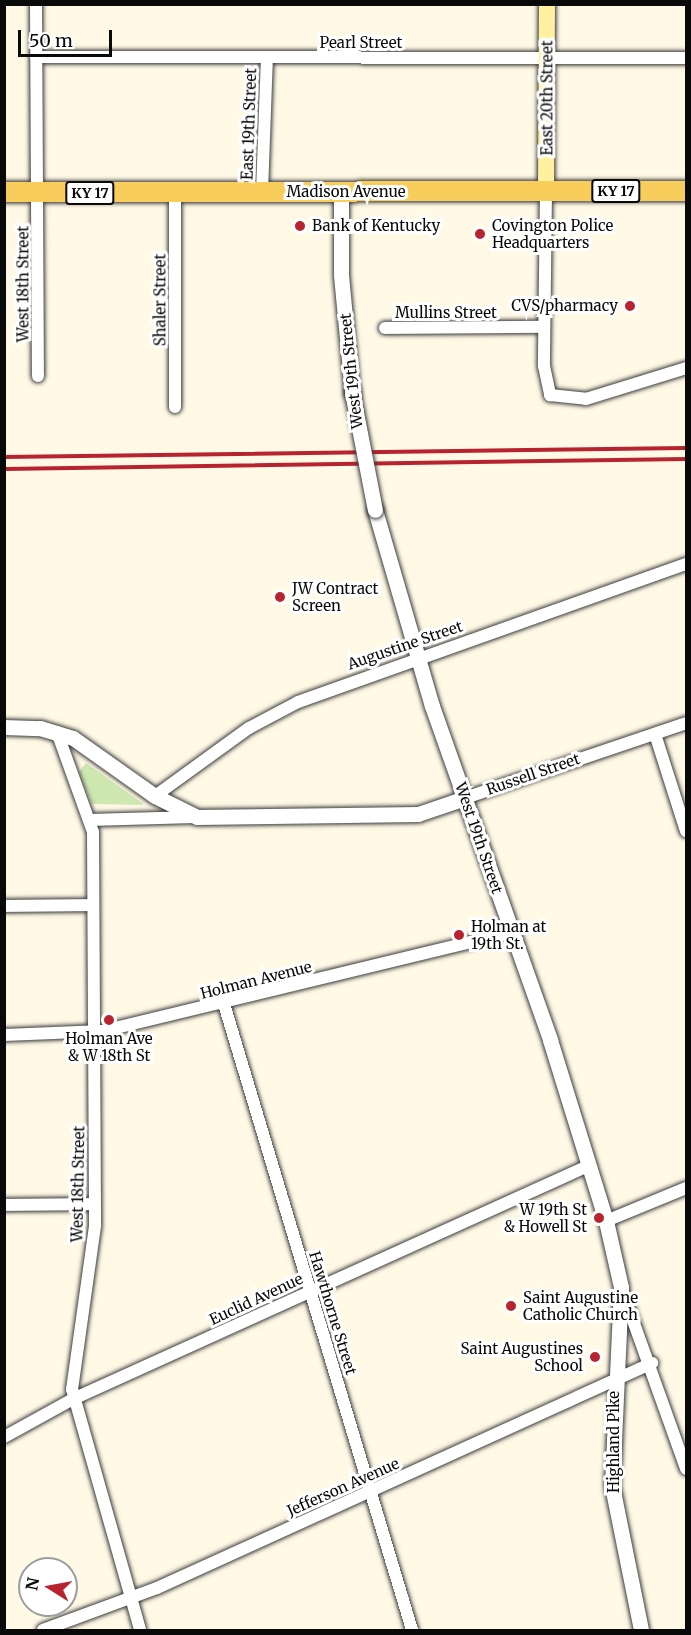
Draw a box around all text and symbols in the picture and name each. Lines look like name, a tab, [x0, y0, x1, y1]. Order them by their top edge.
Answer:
scale bar	[21, 18, 116, 56]
text: 50 m	[29, 29, 73, 52]
street label: Pearl Street	[320, 34, 402, 52]
street label: East 20th Street	[538, 40, 556, 156]
street label: East 19th Street	[238, 68, 260, 180]
road number: KY 17	[590, 180, 642, 202]
road number: KY 17	[64, 182, 116, 204]
street label: Madison Avenue	[286, 183, 406, 201]
place label: Covington Police Headquarters	[492, 216, 613, 251]
place label: Bank of Kentucky	[312, 217, 440, 235]
marker: Bank of Kentucky	[293, 219, 307, 233]
street label: West 18th Street	[14, 226, 32, 342]
marker: Covington Police Headquarters	[473, 227, 487, 241]
street label: Shaler Street	[151, 254, 169, 346]
place label: CVS/pharmacy	[511, 297, 618, 315]
marker: CVS/pharmacy	[623, 299, 637, 313]
street label: Mullins Street	[395, 304, 497, 322]
street label: West 19th Street	[336, 312, 366, 430]
place label: JW Contract Screen	[292, 579, 378, 614]
marker: JW Contract Screen	[273, 590, 287, 604]
street label: Augustine Street	[345, 617, 465, 673]
street label: Russell Street	[484, 750, 582, 798]
street label: West 19th Street	[452, 780, 506, 896]
place label: Holman at 19th St.	[471, 917, 546, 952]
marker: Holman at 19th St.	[452, 928, 466, 942]
street label: Holman Avenue	[198, 957, 314, 1003]
marker: Holman Ave & W 18th St	[102, 1013, 116, 1027]
place label: Holman Ave & W 18th St	[65, 1029, 153, 1064]
street label: West 18th Street	[68, 1126, 88, 1242]
place label: W 19th St & Howell St	[504, 1200, 587, 1235]
marker: W 19th St & Howell St	[592, 1211, 606, 1225]
street label: Hawthorne Street	[306, 1249, 360, 1377]
street label: Euclid Avenue	[206, 1270, 306, 1328]
place label: Saint Augustine Catholic Church	[523, 1288, 638, 1323]
marker: Saint Augustine Catholic Church	[504, 1299, 518, 1313]
place label: Saint Augustines School	[460, 1339, 583, 1374]
marker: Saint Augustines School	[588, 1350, 602, 1364]
street label: Highland Pike	[605, 1391, 623, 1493]
street label: Jefferson Avenue	[284, 1454, 402, 1520]
north arrow	[18, 1557, 78, 1617]
text: N	[21, 1576, 43, 1592]

